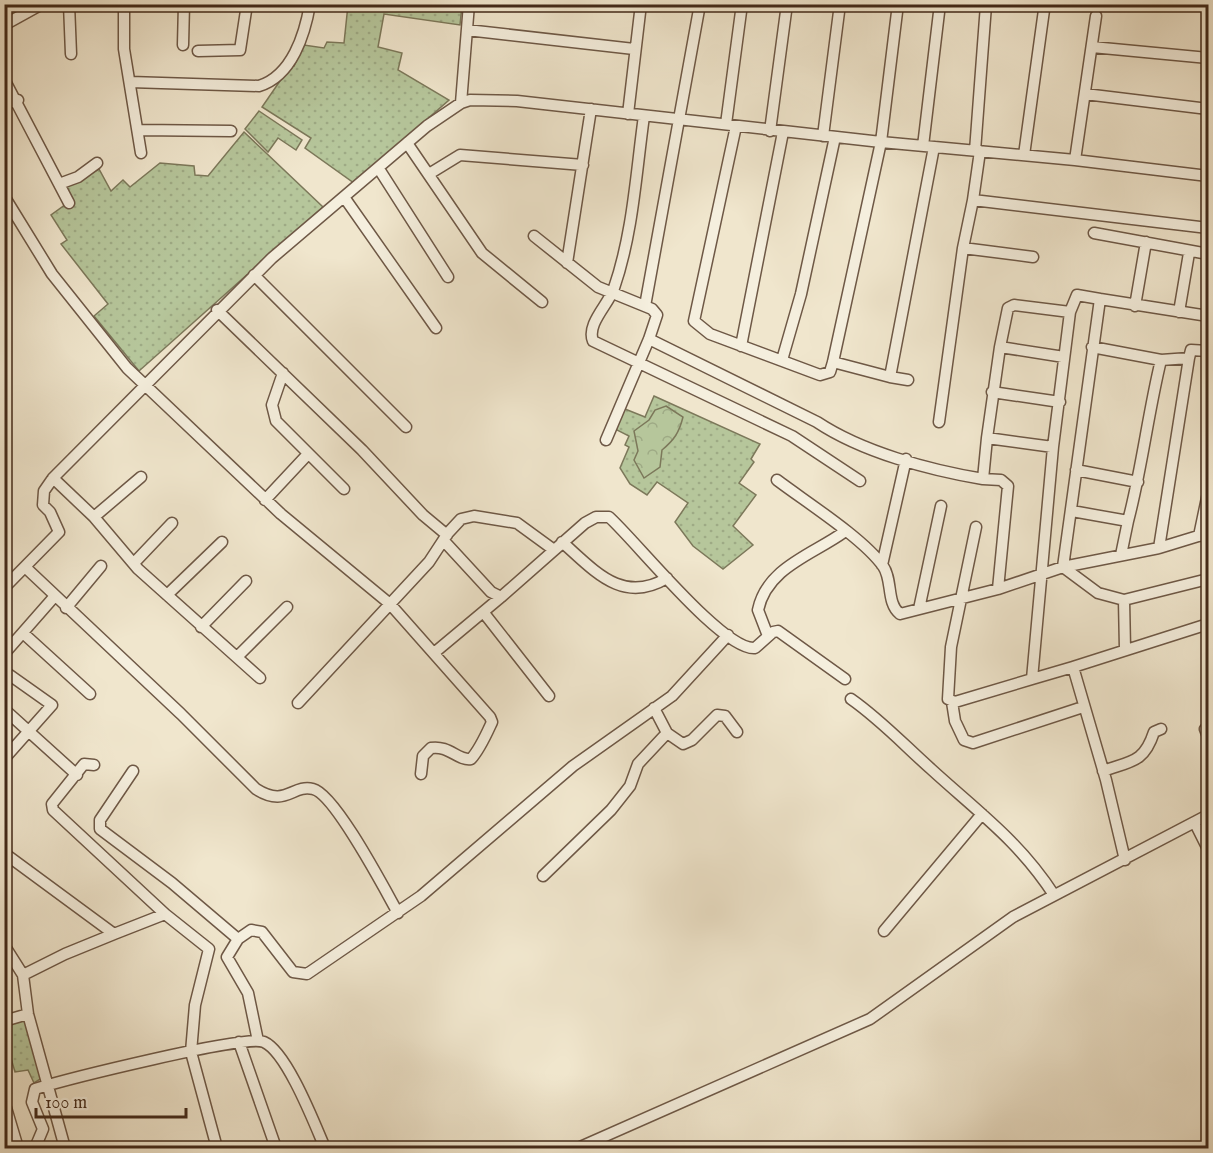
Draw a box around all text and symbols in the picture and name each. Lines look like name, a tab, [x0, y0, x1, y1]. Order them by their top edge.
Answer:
scale bar	[36, 1081, 186, 1119]
text: 100 m	[45, 1092, 87, 1115]

